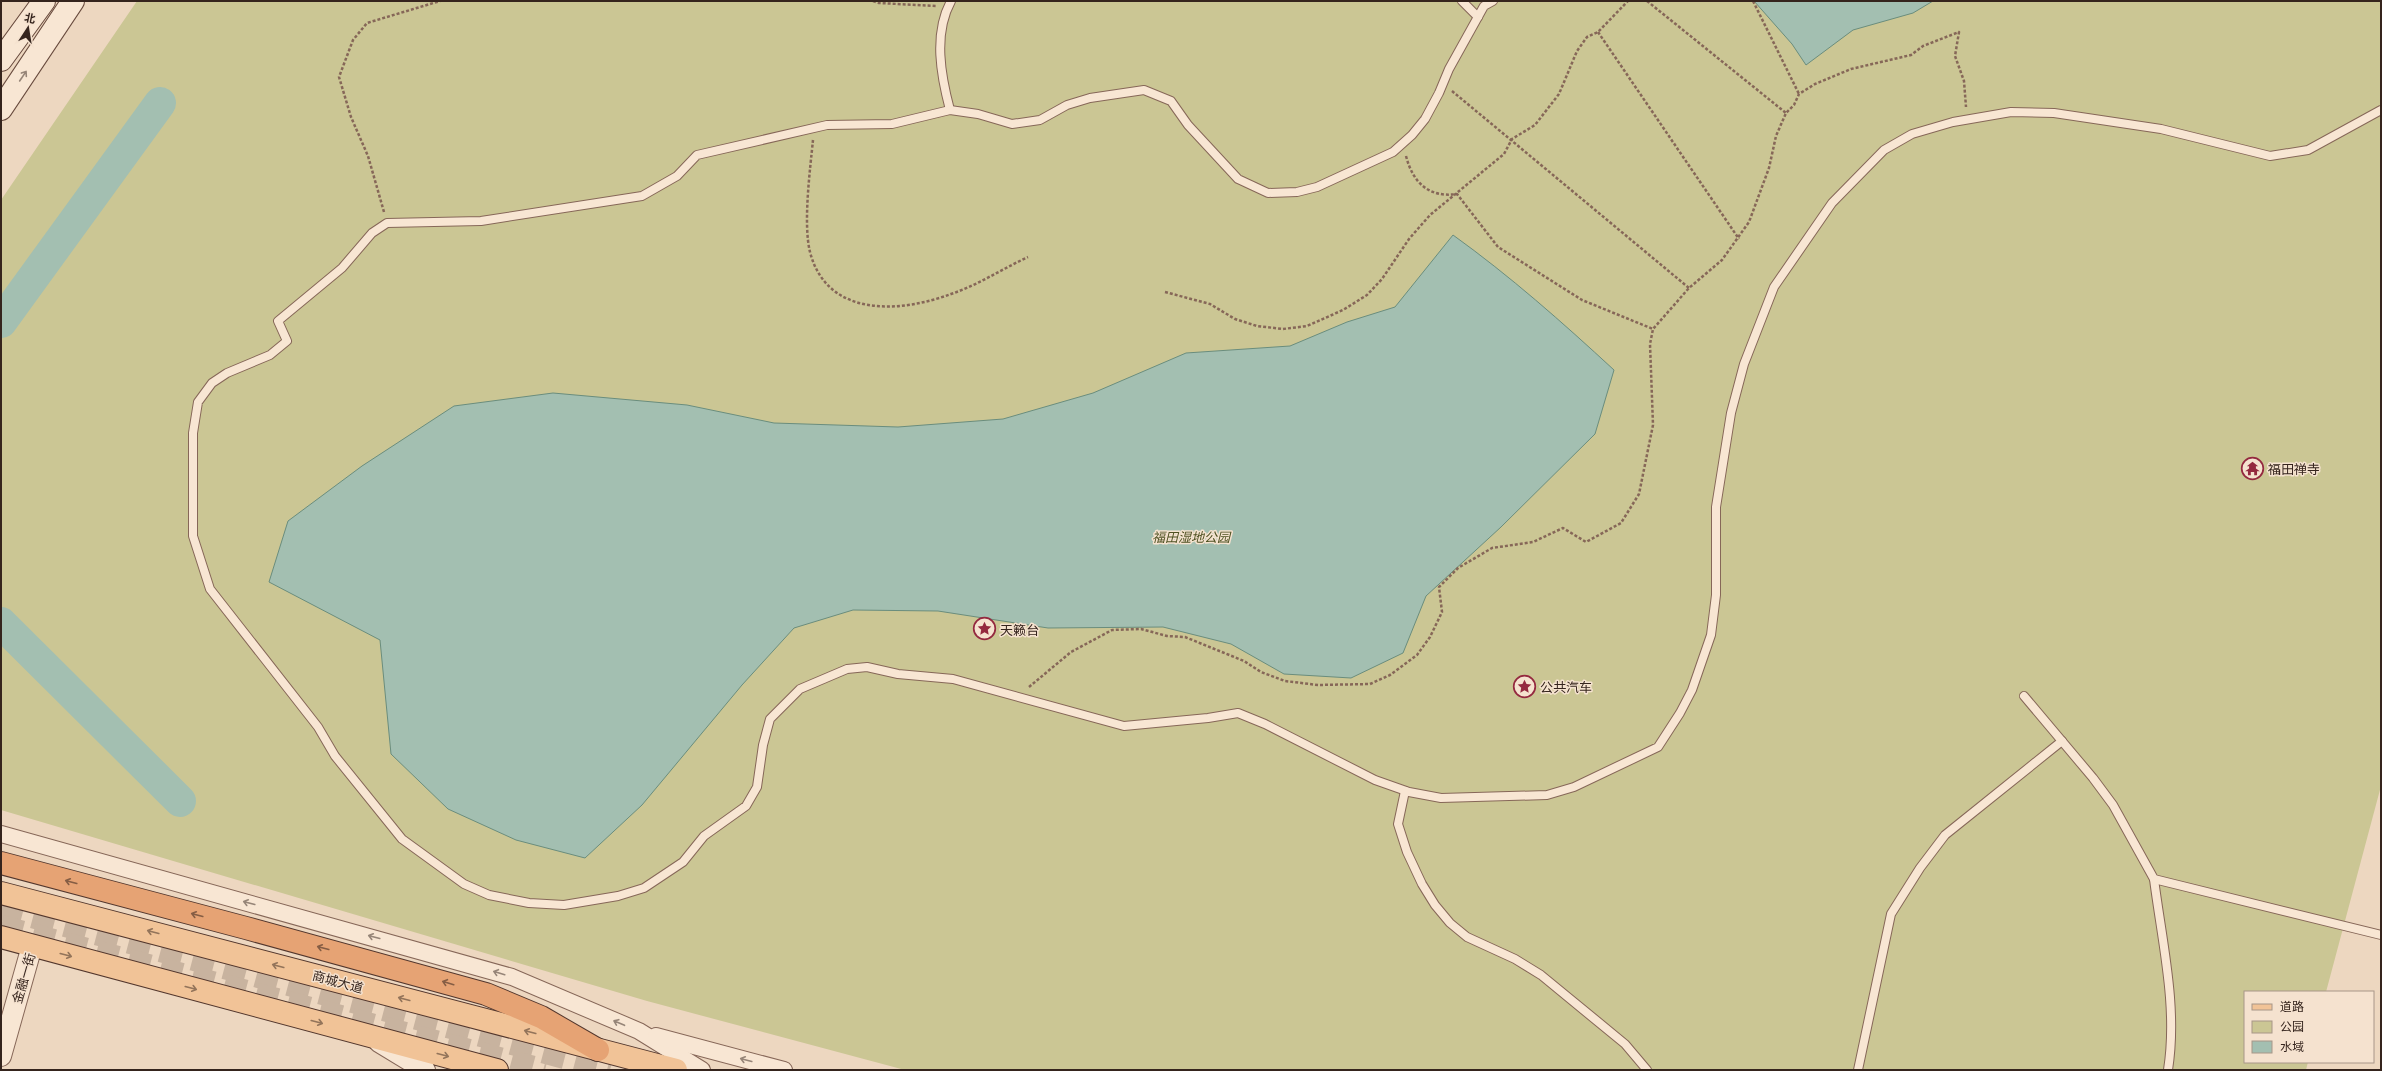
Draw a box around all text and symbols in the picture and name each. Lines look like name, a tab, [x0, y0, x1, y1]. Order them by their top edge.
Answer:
north arrow	[8, 8, 48, 48]
text: 北	[23, 9, 37, 26]
one-way arrow	[19, 71, 27, 82]
temple icon: 福田禅寺	[2240, 455, 2266, 481]
place label: 福田禅寺	[2268, 460, 2320, 477]
park label: 福田湿地公园	[1152, 528, 1232, 545]
place icon: 天籁台	[971, 616, 997, 642]
place label: 天籁台	[1000, 621, 1039, 638]
place icon: 公共汽车	[1512, 673, 1538, 699]
place label: 公共汽车	[1540, 678, 1592, 695]
one-way arrow	[65, 877, 78, 885]
one-way arrow	[243, 898, 256, 906]
one-way arrow	[191, 911, 204, 918]
one-way arrow	[146, 928, 159, 936]
one-way arrow	[368, 933, 381, 940]
one-way arrow	[316, 944, 329, 952]
street label: 金融一街	[8, 951, 38, 1005]
one-way arrow	[59, 952, 72, 959]
one-way arrow	[272, 961, 285, 969]
street label: 商城大道	[311, 966, 365, 996]
one-way arrow	[493, 969, 506, 976]
one-way arrow	[442, 979, 455, 986]
one-way arrow	[185, 985, 198, 993]
legend	[2244, 991, 2374, 1063]
one-way arrow	[398, 994, 411, 1002]
text: 道路	[2280, 998, 2304, 1014]
text: 公园	[2280, 1018, 2304, 1034]
one-way arrow	[310, 1019, 323, 1026]
one-way arrow	[614, 1019, 626, 1026]
one-way arrow	[524, 1028, 537, 1035]
text: 水域	[2280, 1038, 2304, 1054]
one-way arrow	[436, 1052, 449, 1060]
one-way arrow	[740, 1056, 753, 1063]

